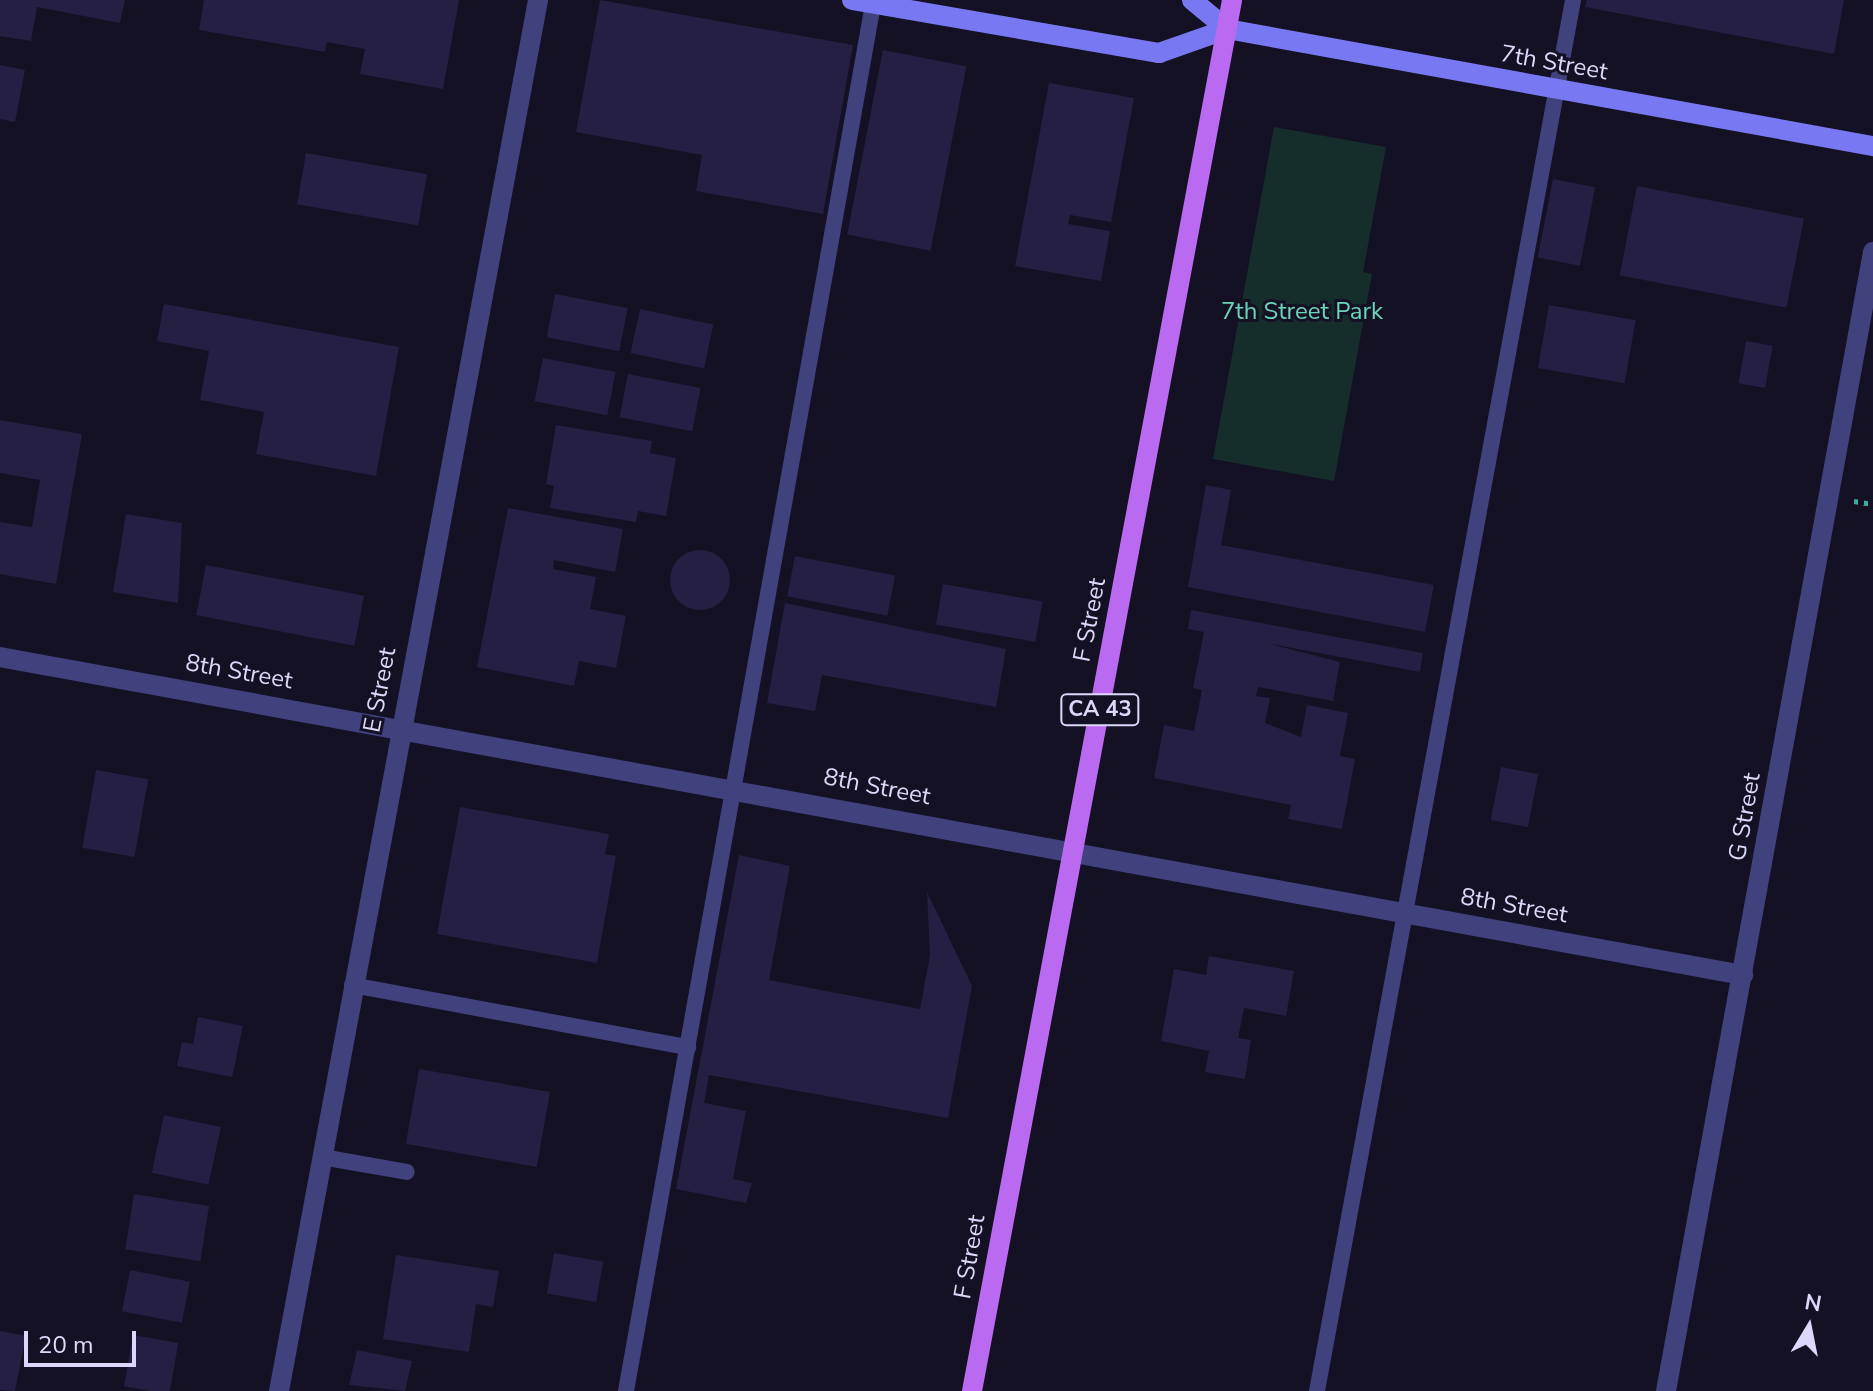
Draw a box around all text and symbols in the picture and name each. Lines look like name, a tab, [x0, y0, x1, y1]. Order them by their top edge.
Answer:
street label: 7th Street	[1498, 39, 1610, 87]
park label: 7th Street Park	[1221, 298, 1383, 326]
street label: F Street	[1068, 576, 1112, 664]
street label: E Street	[358, 645, 402, 735]
street label: 8th Street	[183, 648, 295, 696]
road number: CA 43	[1060, 692, 1140, 728]
street label: 8th Street	[821, 763, 933, 811]
street label: G Street	[1723, 771, 1767, 863]
street label: 8th Street	[1458, 882, 1570, 930]
street label: F Street	[948, 1213, 992, 1301]
north arrow	[1769, 1287, 1849, 1367]
text: N	[1802, 1287, 1824, 1320]
scale bar	[28, 1315, 140, 1365]
text: 20 m	[38, 1329, 94, 1361]

